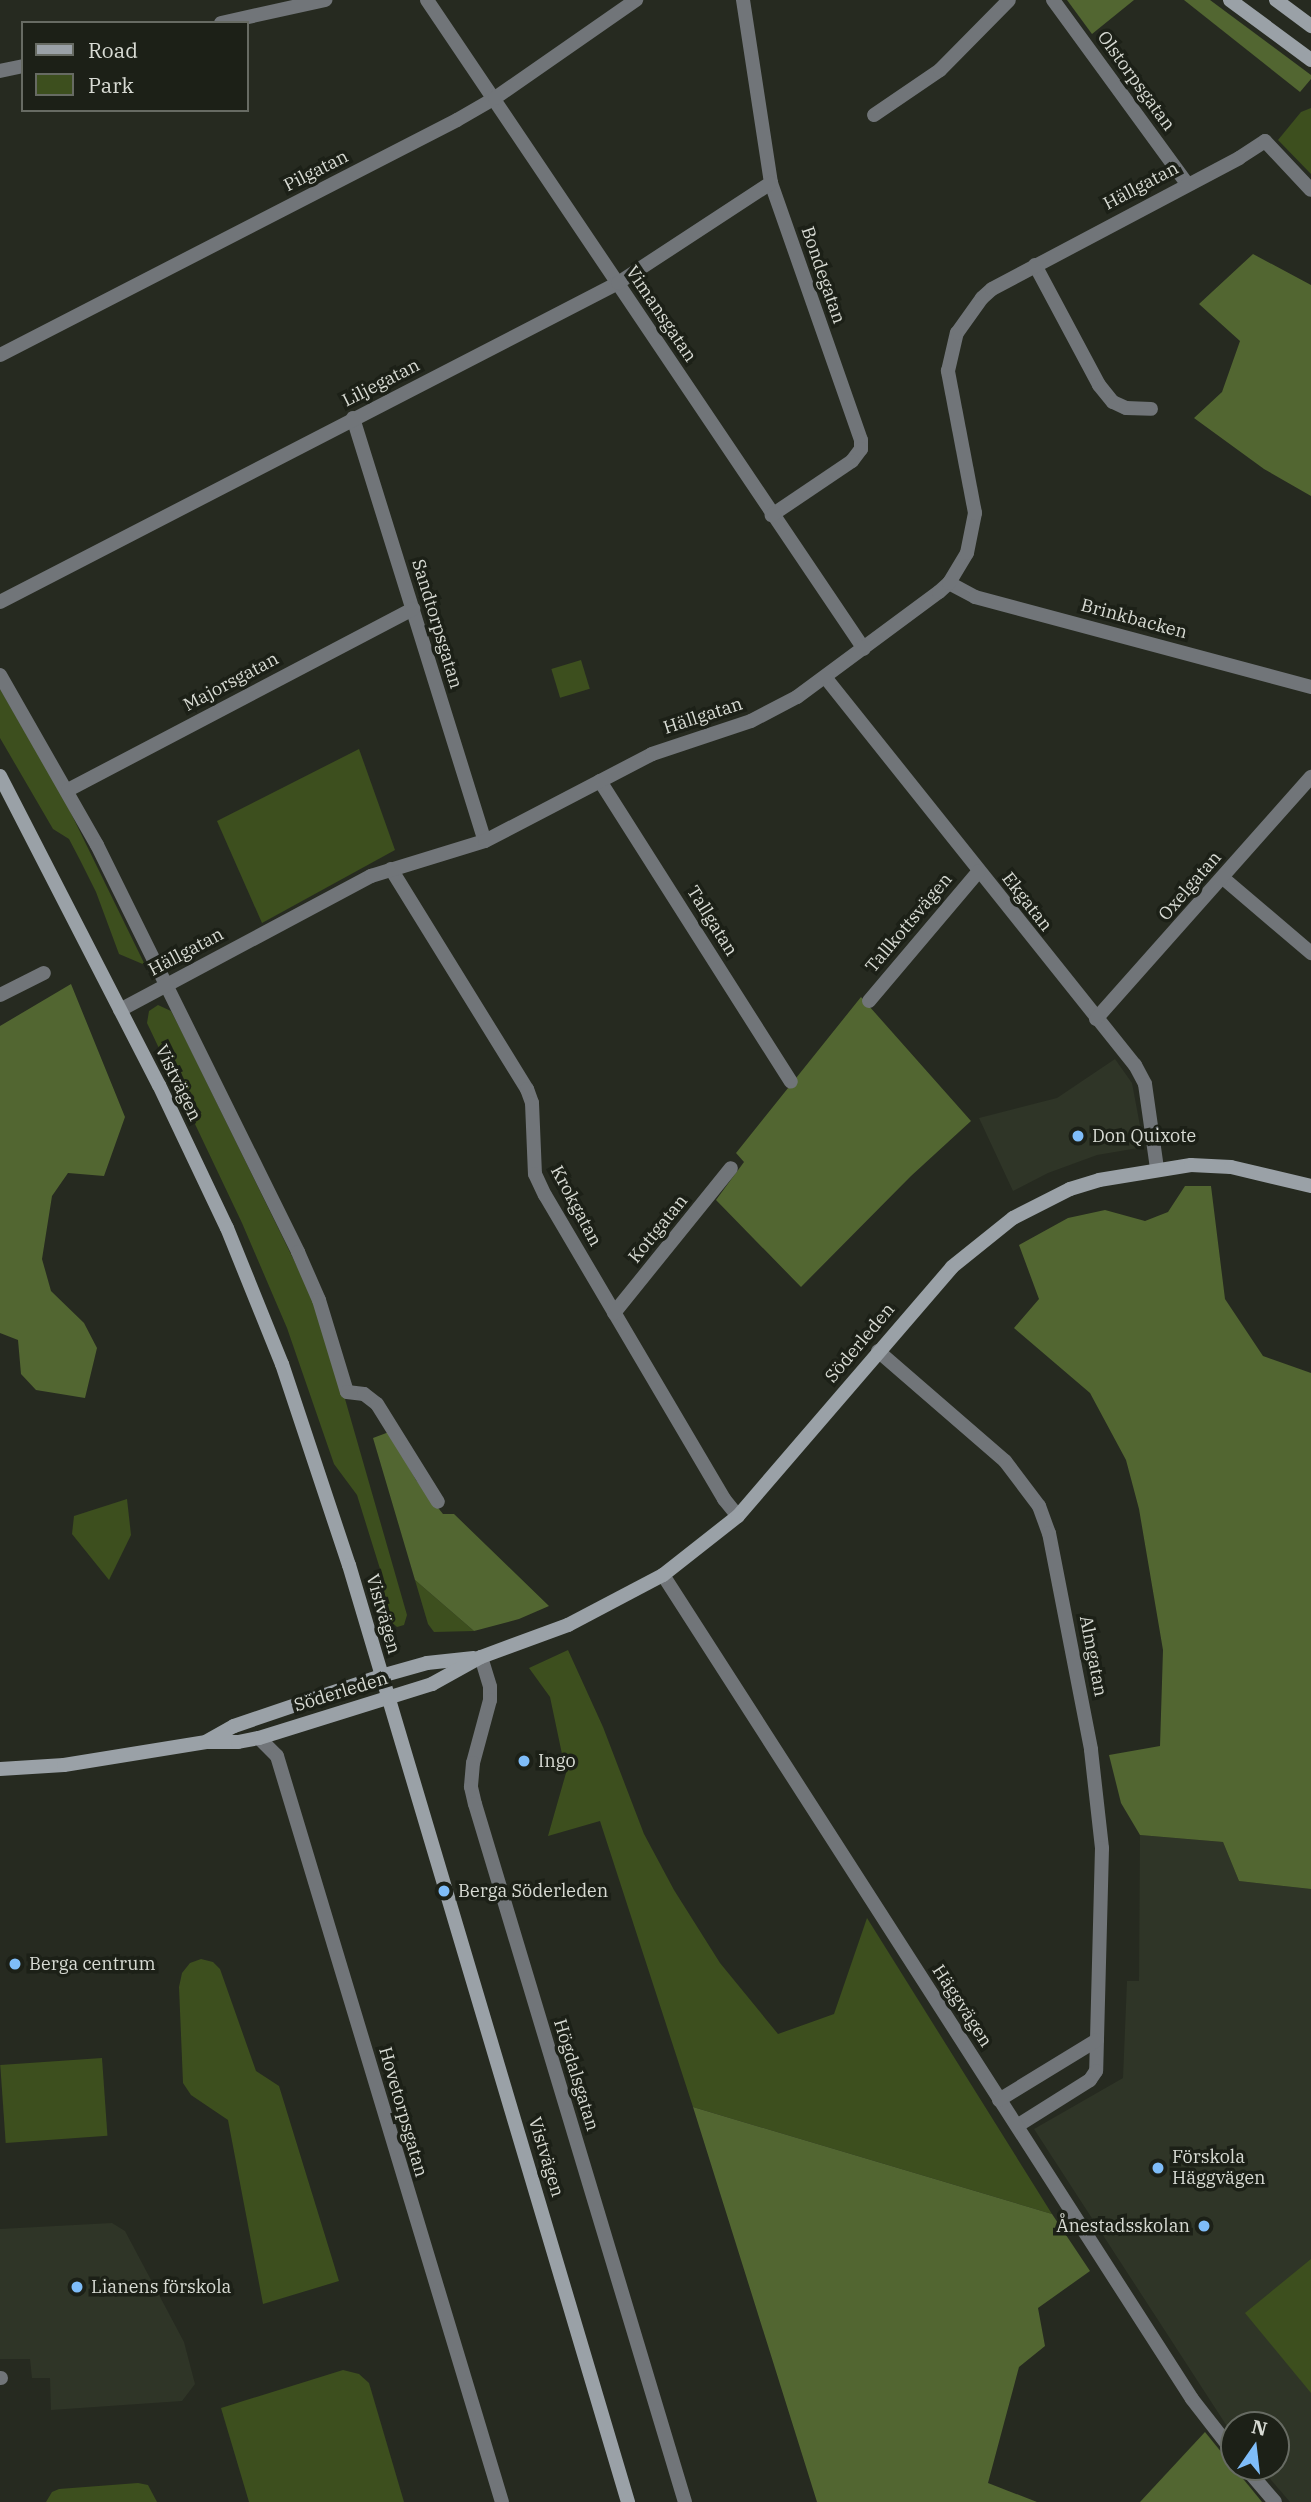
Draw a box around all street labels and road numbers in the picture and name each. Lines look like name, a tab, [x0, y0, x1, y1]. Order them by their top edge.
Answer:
street label: Olstorpsgatan	[1093, 27, 1179, 135]
street label: Pilgatan	[280, 146, 352, 196]
street label: Hällgatan	[1100, 157, 1182, 215]
street label: Bondegatan	[796, 224, 850, 326]
street label: Vimansgatan	[621, 262, 701, 366]
street label: Liljegatan	[339, 354, 423, 412]
street label: Sandtorpsgatan	[407, 557, 467, 691]
street label: Brinkbacken	[1078, 594, 1190, 644]
street label: Majorsgatan	[180, 648, 282, 716]
street label: Hällgatan	[661, 693, 745, 739]
street label: Oxelgatan	[1154, 847, 1226, 925]
street label: Ekgatan	[997, 868, 1057, 936]
street label: Tallkottsvägen	[861, 869, 957, 977]
street label: Tallgatan	[682, 882, 742, 960]
street label: Hällgatan	[145, 923, 227, 981]
street label: Vistvägen	[150, 1041, 206, 1125]
street label: Krokgatan	[546, 1162, 606, 1250]
street label: Kottgatan	[624, 1190, 692, 1268]
street label: Söderleden	[821, 1299, 899, 1387]
street label: Vistvägen	[361, 1572, 405, 1656]
street label: Almgatan	[1075, 1614, 1111, 1698]
street label: Söderleden	[292, 1668, 390, 1716]
street label: Häggvägen	[927, 1961, 997, 2051]
street label: Högdalsgatan	[549, 2016, 603, 2134]
street label: Hovetorpsgatan	[374, 2044, 432, 2180]
street label: Vistvägen	[524, 2115, 568, 2199]

